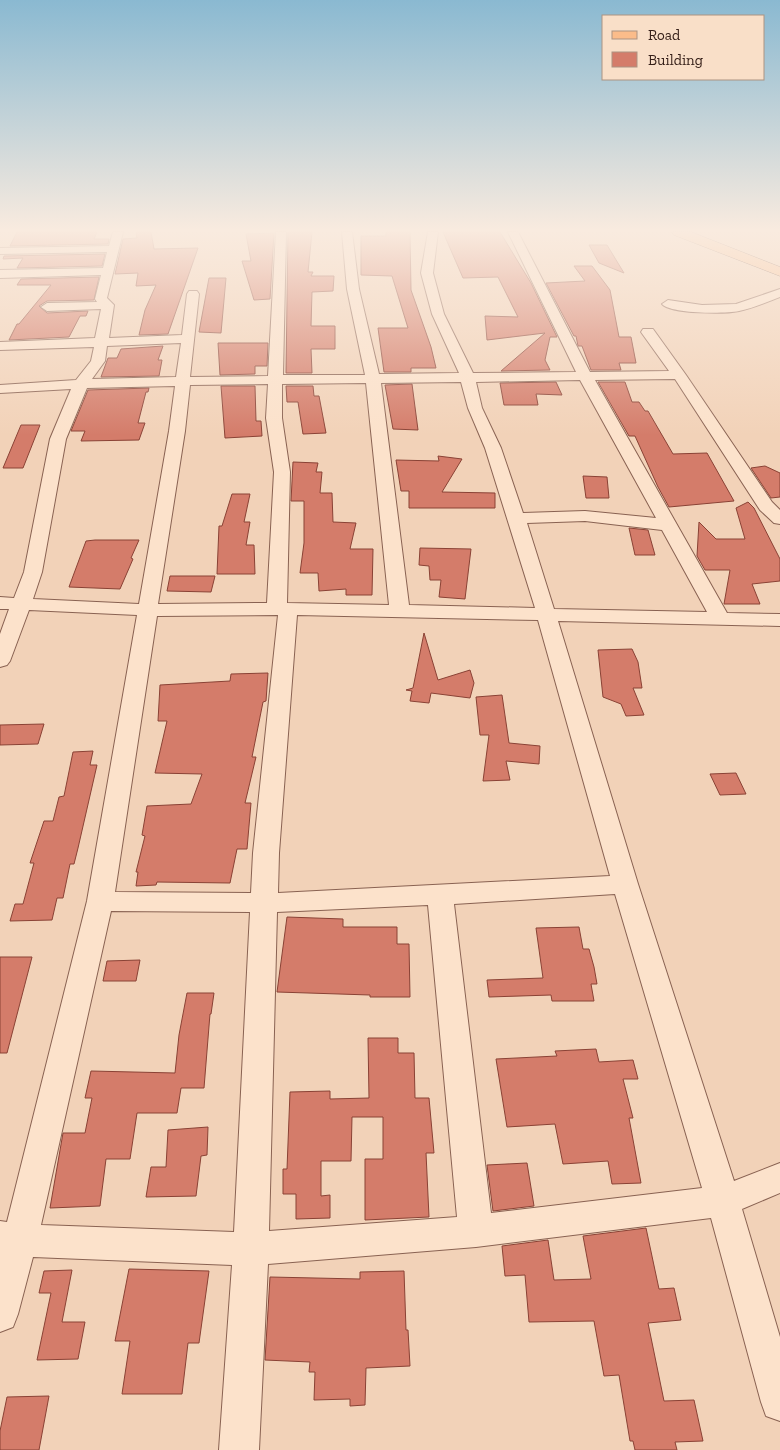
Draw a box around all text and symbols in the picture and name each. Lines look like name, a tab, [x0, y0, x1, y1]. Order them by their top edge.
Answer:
legend	[602, 15, 765, 80]
text: Road	[648, 26, 681, 44]
text: Building	[648, 51, 703, 69]

